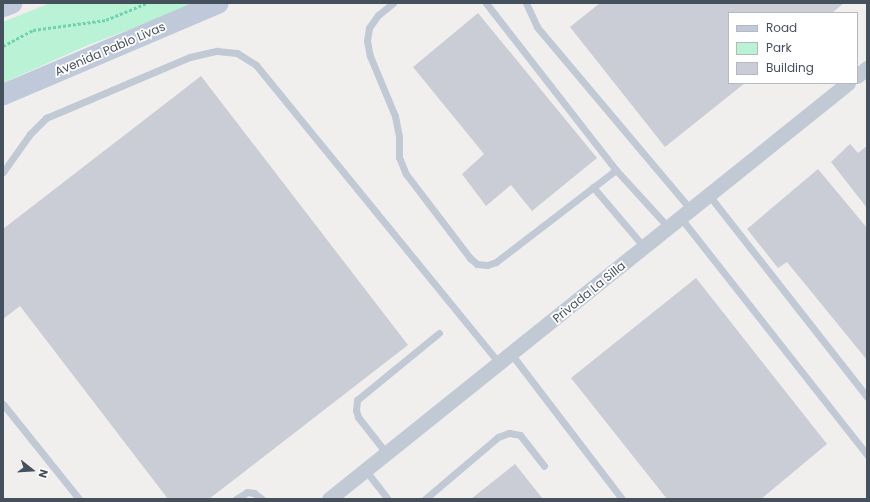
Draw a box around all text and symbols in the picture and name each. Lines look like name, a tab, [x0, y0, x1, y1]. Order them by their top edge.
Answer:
legend	[728, 12, 858, 84]
street label: Avenida Pablo Livas	[53, 19, 167, 79]
text: Road	[766, 19, 797, 36]
text: Park	[766, 39, 792, 56]
text: Building	[766, 59, 814, 76]
street label: Privada La Silla	[550, 258, 628, 326]
north arrow	[12, 450, 52, 490]
text: N	[35, 467, 52, 480]

